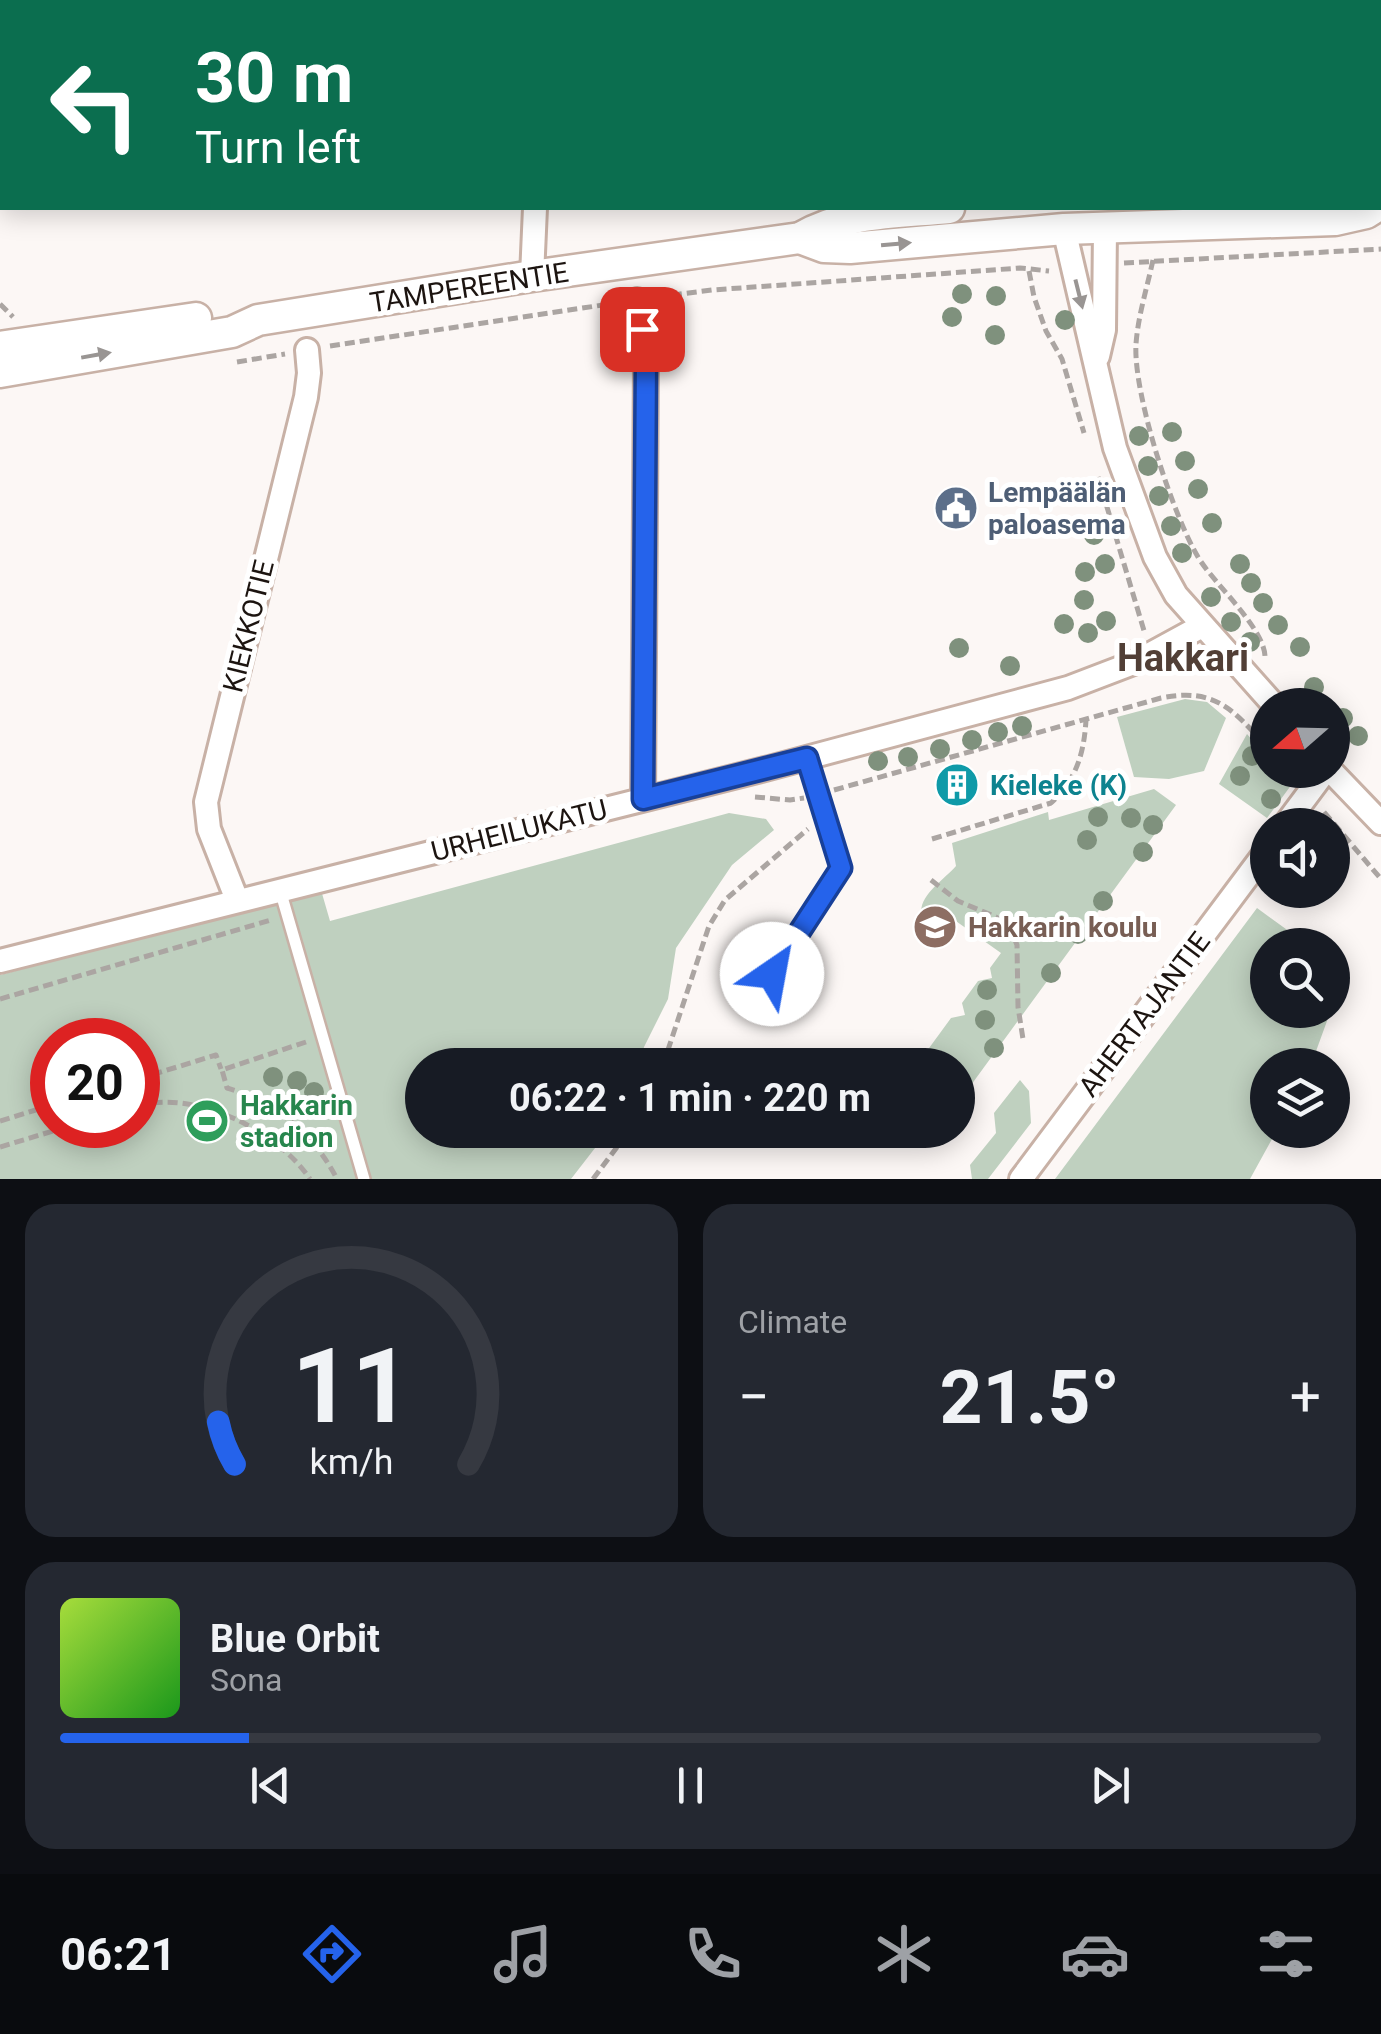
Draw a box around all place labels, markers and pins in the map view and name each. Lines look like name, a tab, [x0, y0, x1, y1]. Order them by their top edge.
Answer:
pin	[600, 287, 685, 372]
place label: Lempäälän paloasema	[988, 476, 1126, 541]
public building icon: Lempäälän paloasema	[933, 485, 979, 531]
building icon: Kieleke (K)	[934, 762, 980, 808]
place label: Kieleke (K)	[990, 769, 1127, 802]
school or university icon: Hakkarin koulu	[912, 904, 958, 950]
place label: Hakkarin koulu	[968, 911, 1158, 944]
place label: Hakkarin stadion	[240, 1089, 353, 1154]
sports icon: Hakkarin stadion	[184, 1098, 230, 1144]

